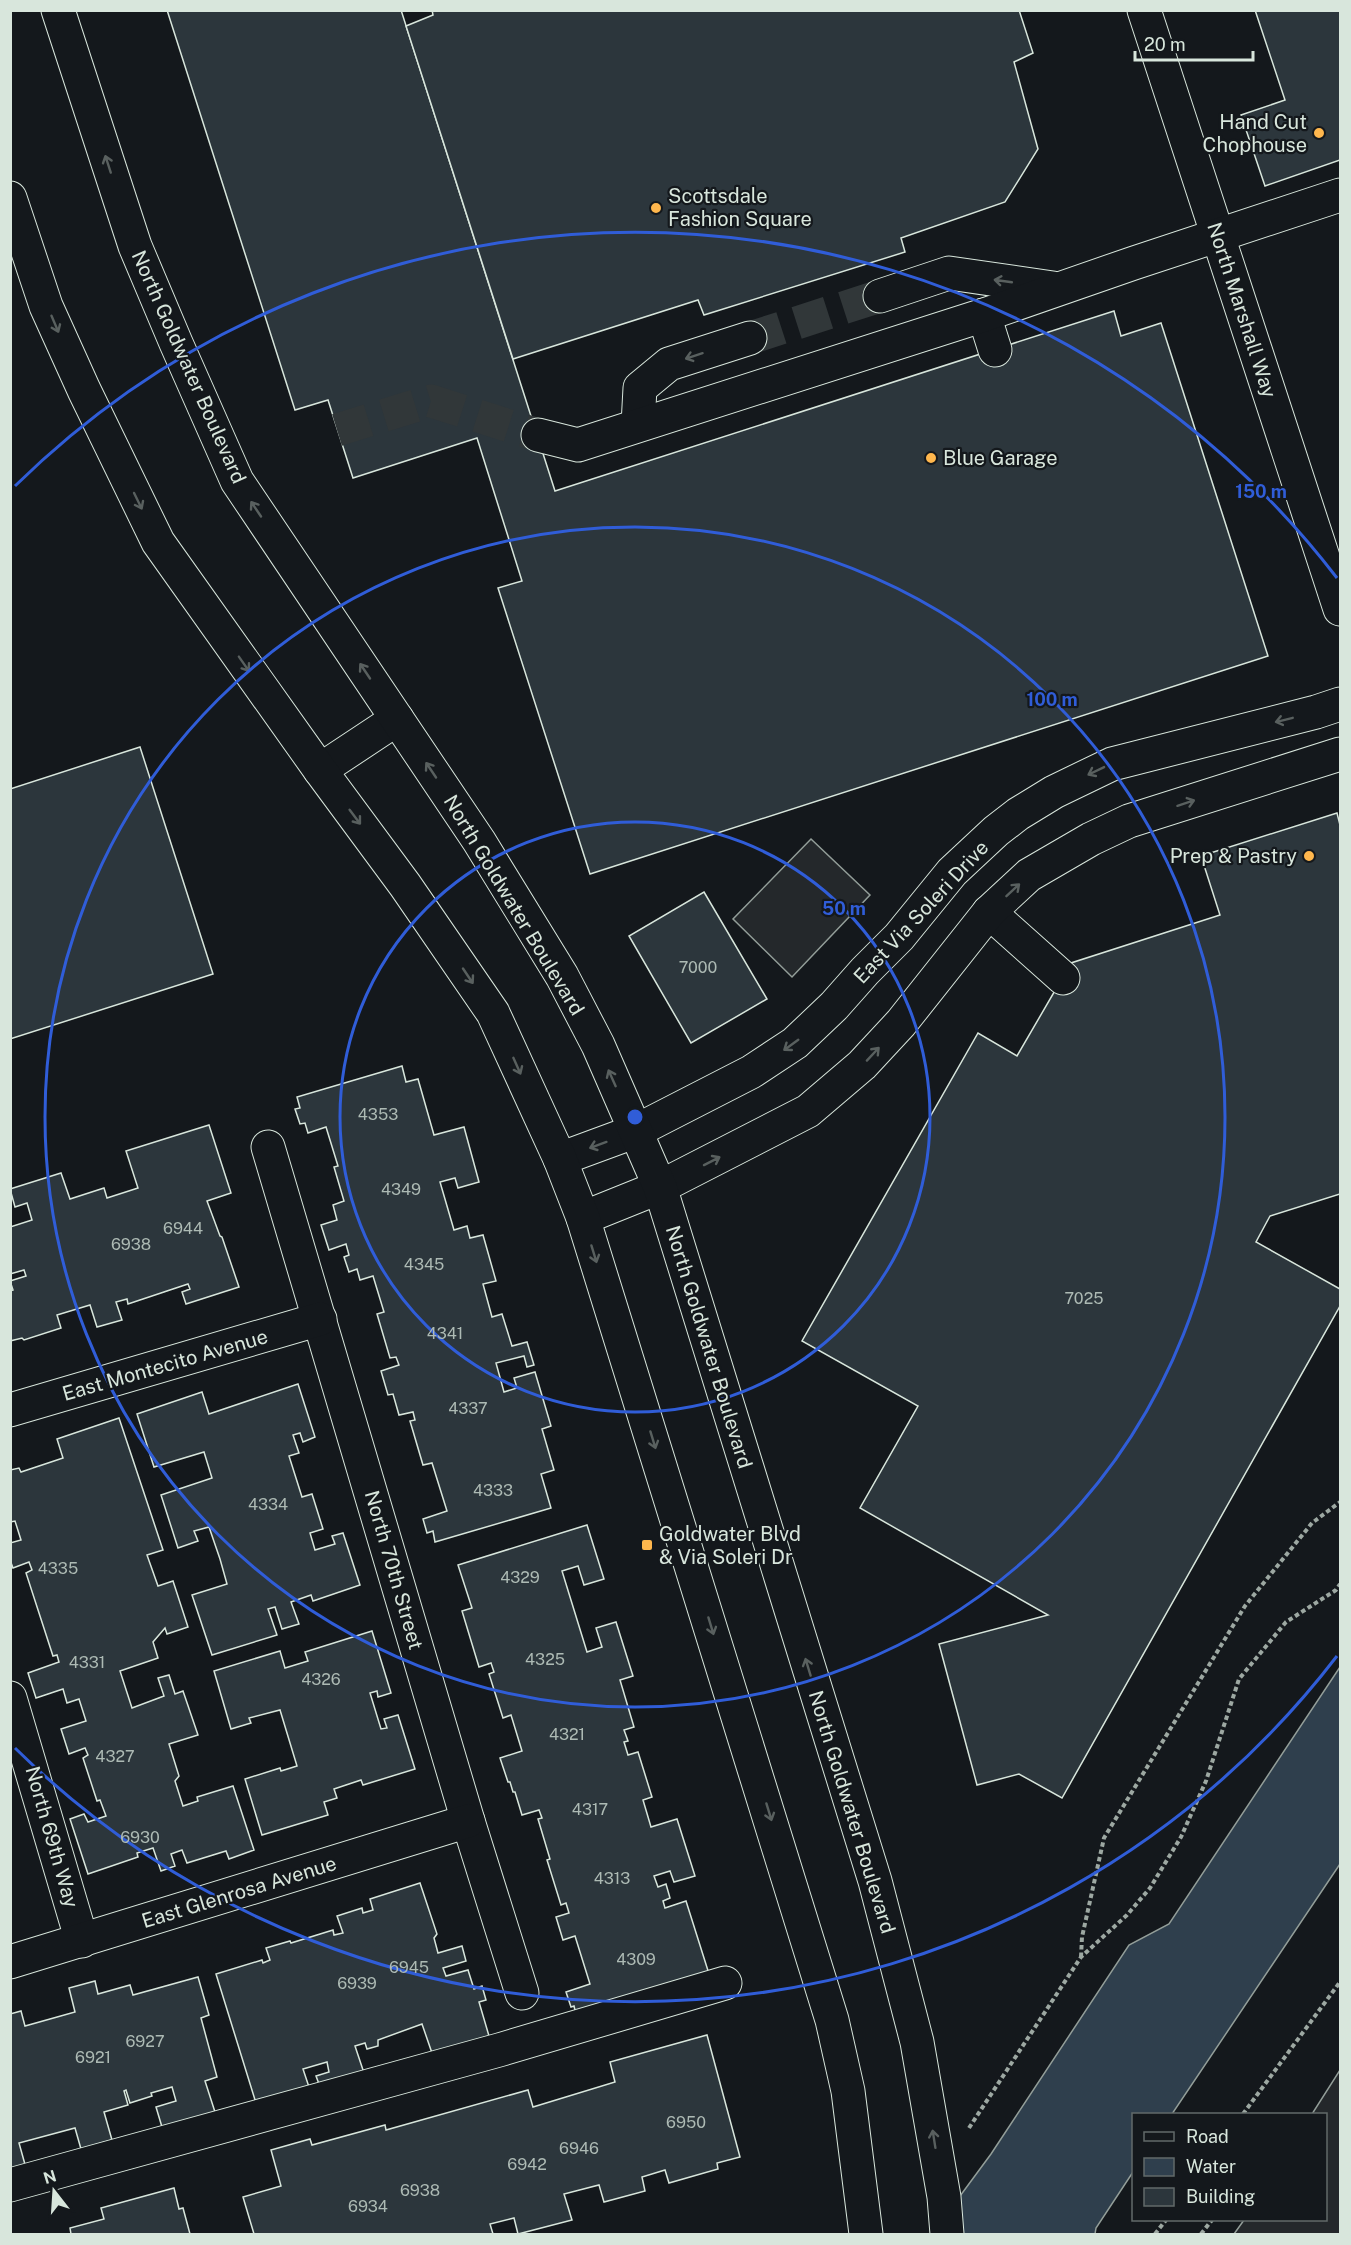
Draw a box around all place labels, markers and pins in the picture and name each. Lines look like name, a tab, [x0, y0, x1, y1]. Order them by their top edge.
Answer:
place label: Hand Cut Chophouse	[1203, 110, 1307, 157]
marker: Hand Cut Chophouse	[1312, 126, 1326, 140]
place label: Scottsdale Fashion Square	[668, 184, 812, 231]
marker: Scottsdale Fashion Square	[649, 201, 663, 215]
place label: Blue Garage	[943, 446, 1058, 470]
marker: Blue Garage	[924, 451, 938, 465]
place label: Prep & Pastry	[1170, 844, 1297, 868]
marker: Prep & Pastry	[1302, 849, 1316, 863]
centre of rings	[625, 1107, 645, 1127]
place label: Goldwater Blvd & Via Soleri Dr	[659, 1522, 801, 1569]
marker: Goldwater Blvd & Via Soleri Dr	[640, 1538, 654, 1552]

